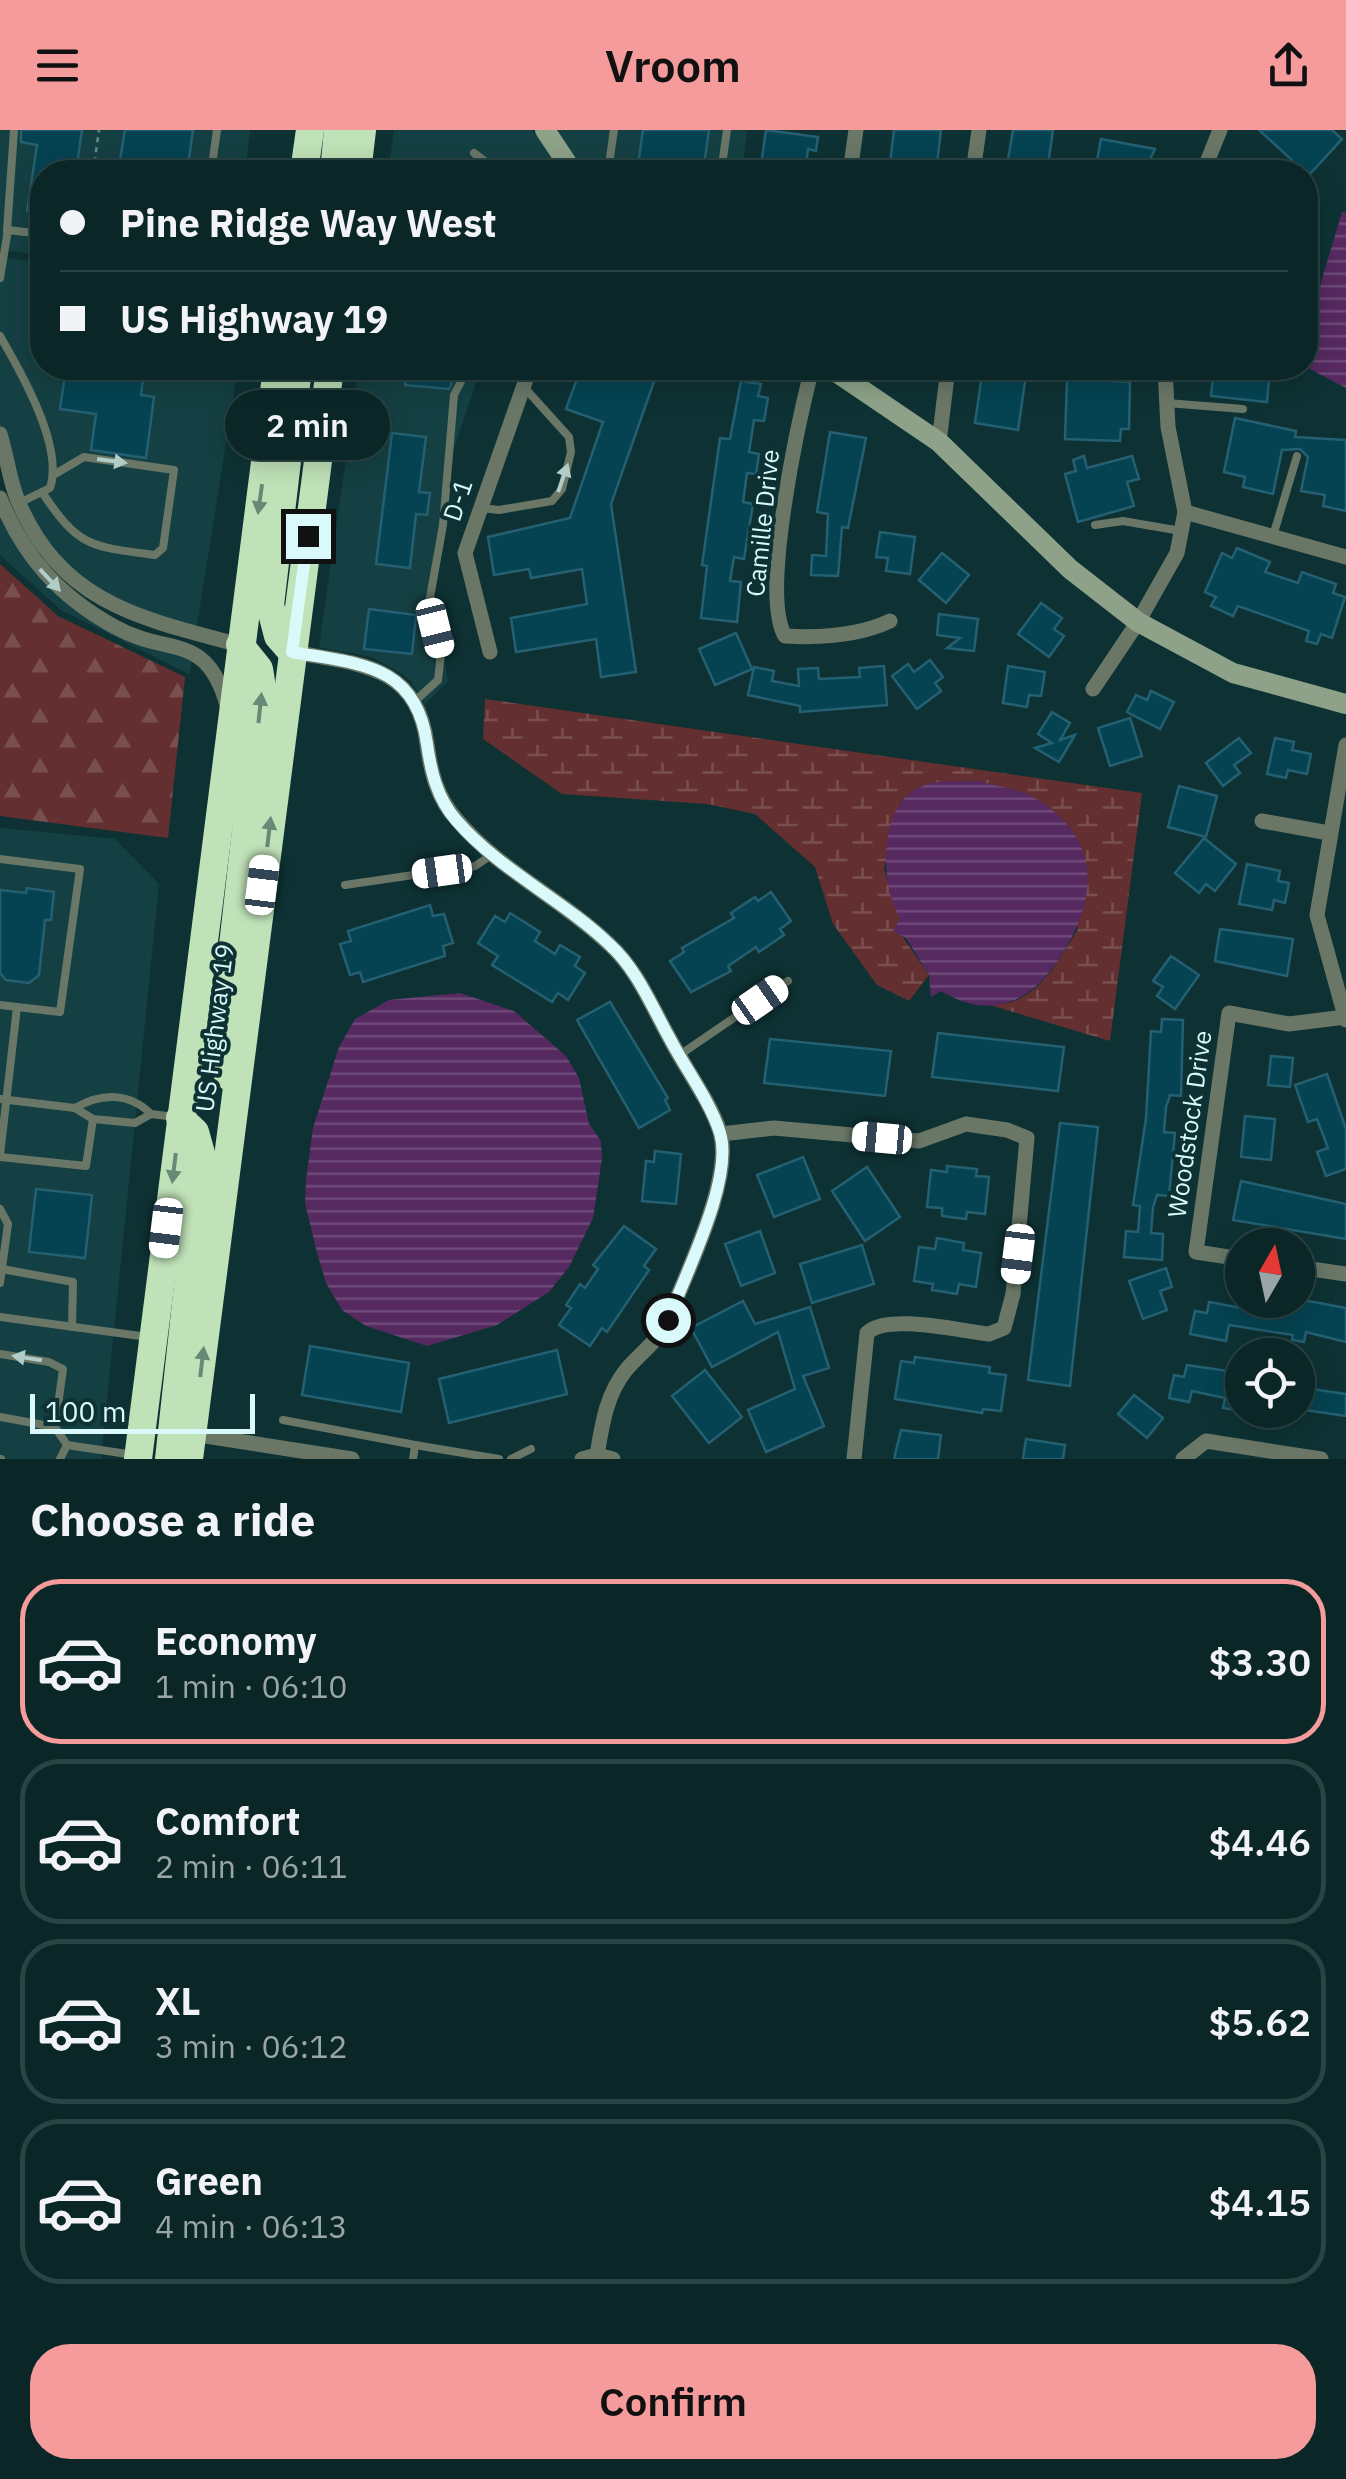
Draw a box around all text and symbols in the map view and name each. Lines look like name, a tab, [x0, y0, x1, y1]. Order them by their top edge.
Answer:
text: Vroom	[605, 36, 741, 94]
icon: menu	[30, 38, 85, 93]
icon: share	[1261, 38, 1316, 93]
text: Pine Ridge Way West	[120, 198, 497, 247]
text: US Highway 19	[120, 294, 388, 343]
callout: 2 min	[226, 391, 390, 461]
text: 2 min	[266, 404, 349, 446]
street label: Camille Drive	[738, 448, 786, 598]
one-way arrow	[97, 454, 128, 470]
one-way arrow	[556, 463, 571, 493]
street label: D-1	[435, 475, 479, 525]
one-way arrow	[251, 483, 267, 515]
route end	[286, 514, 331, 559]
one-way arrow	[39, 567, 61, 592]
car	[413, 595, 457, 661]
one-way arrow	[252, 691, 268, 723]
one-way arrow	[262, 815, 278, 847]
car	[410, 852, 474, 890]
car	[243, 853, 281, 917]
street label: US Highway 19	[187, 942, 241, 1114]
car	[727, 971, 793, 1029]
street label: Woodstock Drive	[1160, 1028, 1218, 1220]
car	[851, 1120, 913, 1156]
one-way arrow	[166, 1153, 182, 1185]
car	[147, 1196, 185, 1260]
car	[999, 1222, 1037, 1286]
north arrow	[1225, 1228, 1315, 1318]
map controls	[1225, 1228, 1315, 1428]
route start	[646, 1298, 691, 1343]
button: locate	[1225, 1338, 1315, 1428]
one-way arrow	[194, 1346, 210, 1378]
one-way arrow	[10, 1350, 42, 1366]
scale bar	[30, 1389, 255, 1434]
text: 100 m	[45, 1393, 126, 1430]
text: Choose a ride	[30, 1490, 315, 1548]
text: Economy	[155, 1616, 317, 1665]
icon: car	[35, 1617, 125, 1707]
text: $3.30	[1208, 1637, 1311, 1686]
text: 1 min · 06:10	[155, 1665, 348, 1707]
text: Comfort	[155, 1796, 300, 1845]
icon: car	[35, 1797, 125, 1887]
text: $4.46	[1208, 1817, 1311, 1866]
text: 2 min · 06:11	[155, 1845, 348, 1887]
text: XL	[155, 1976, 201, 2025]
icon: car	[35, 1977, 125, 2067]
text: $5.62	[1208, 1997, 1311, 2046]
text: 3 min · 06:12	[155, 2025, 348, 2067]
text: Green	[155, 2156, 263, 2205]
icon: car	[35, 2157, 125, 2247]
text: $4.15	[1208, 2177, 1311, 2226]
text: 4 min · 06:13	[155, 2205, 348, 2247]
button: Confirm	[30, 2344, 1316, 2459]

